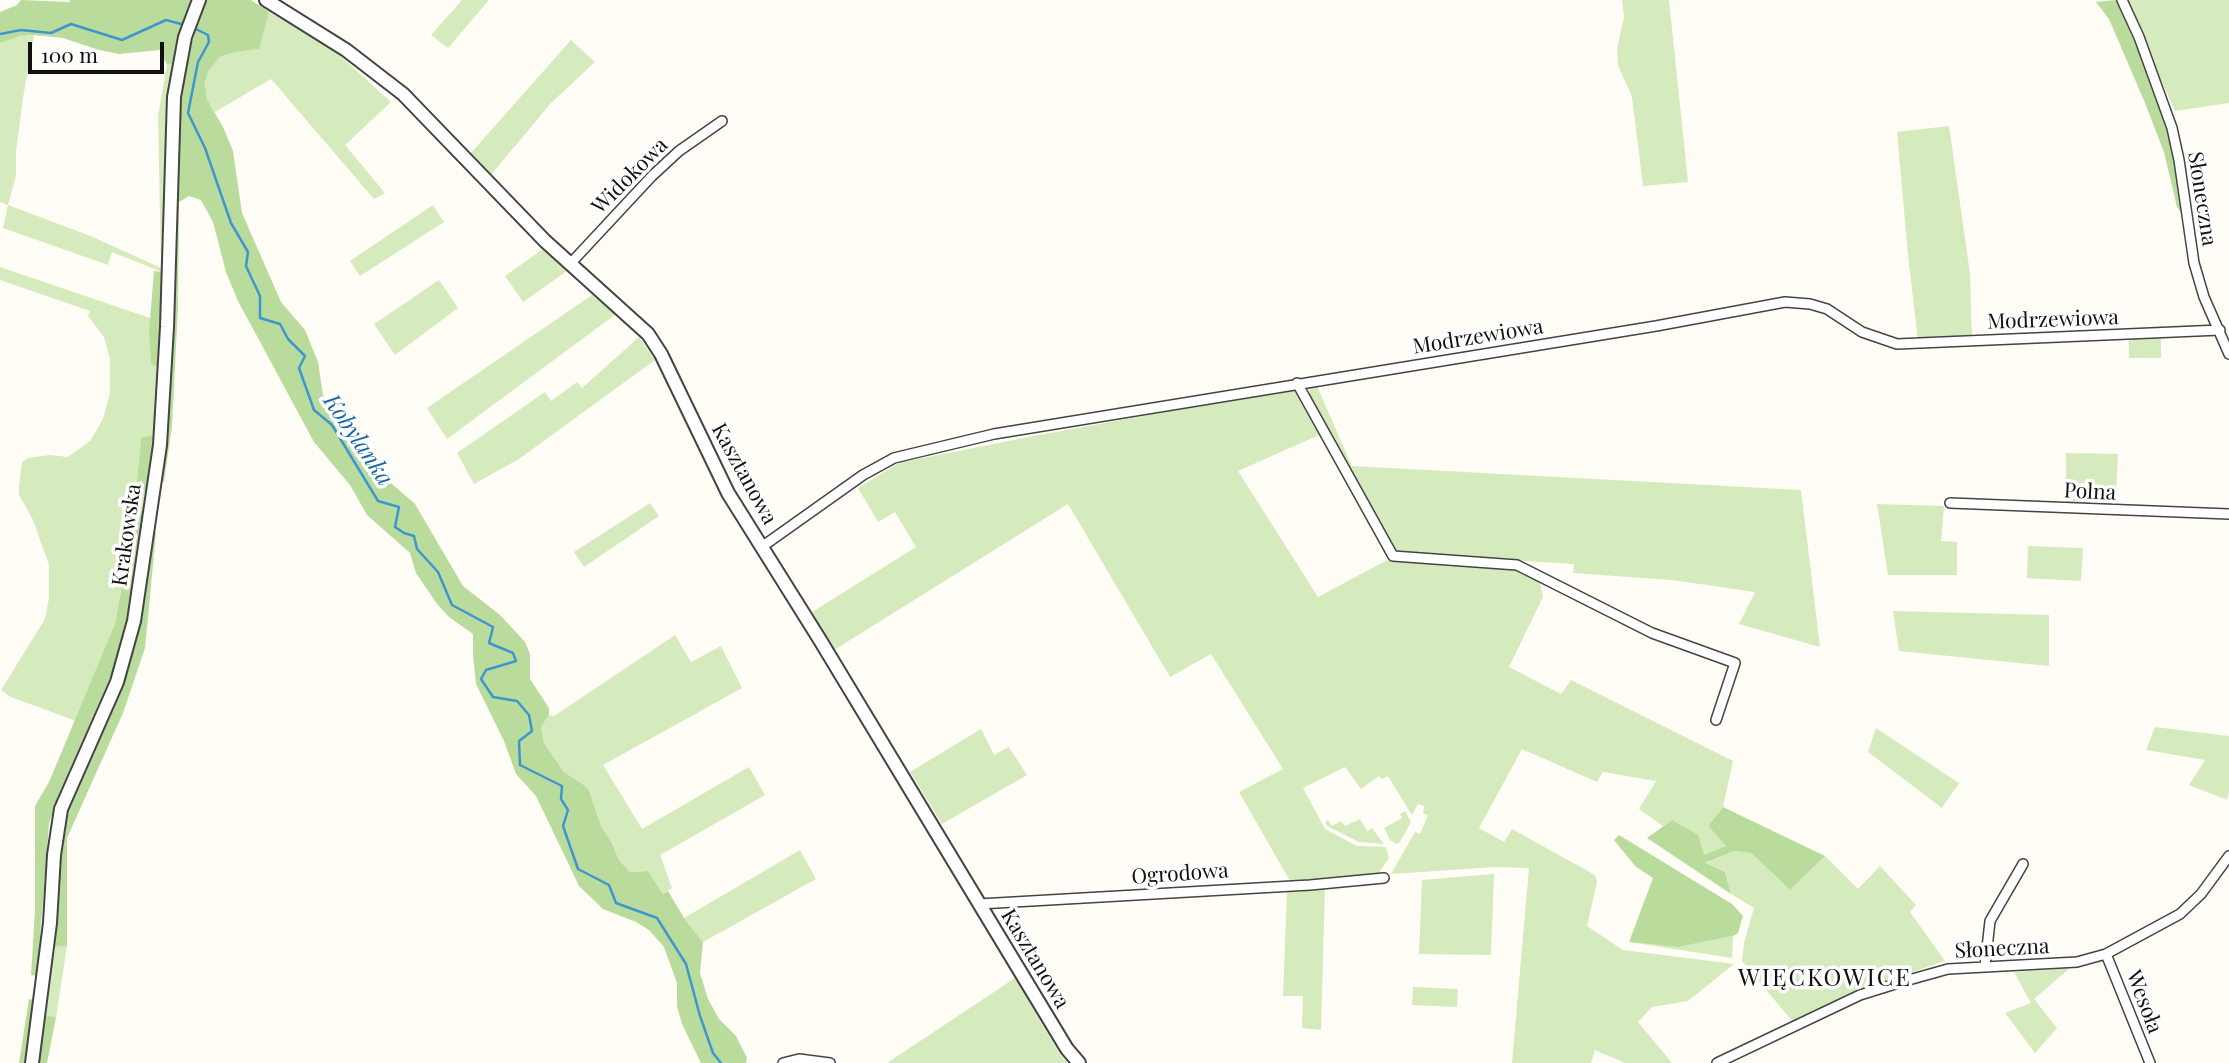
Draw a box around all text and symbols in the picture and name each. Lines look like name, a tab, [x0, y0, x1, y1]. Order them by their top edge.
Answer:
scale bar	[32, 28, 168, 72]
text: 100 m	[41, 40, 98, 68]
street label: Widokowa	[587, 133, 673, 219]
street label: Słoneczna	[2182, 150, 2222, 248]
street label: Modrzewiowa	[1987, 305, 2119, 335]
street label: Modrzewiowa	[1411, 314, 1545, 360]
water label: Kobylanka	[317, 389, 399, 491]
street label: Kasztanowa	[706, 419, 782, 529]
street label: Polna	[2063, 478, 2117, 506]
street label: Krakowska	[107, 482, 147, 588]
street label: Ogrodowa	[1131, 858, 1229, 890]
street label: Kasztanowa	[995, 905, 1075, 1013]
street label: Słoneczna	[1954, 934, 2050, 964]
district label: WIĘCKOWICE	[1739, 965, 1911, 993]
street label: Wesoła	[2121, 967, 2167, 1037]

